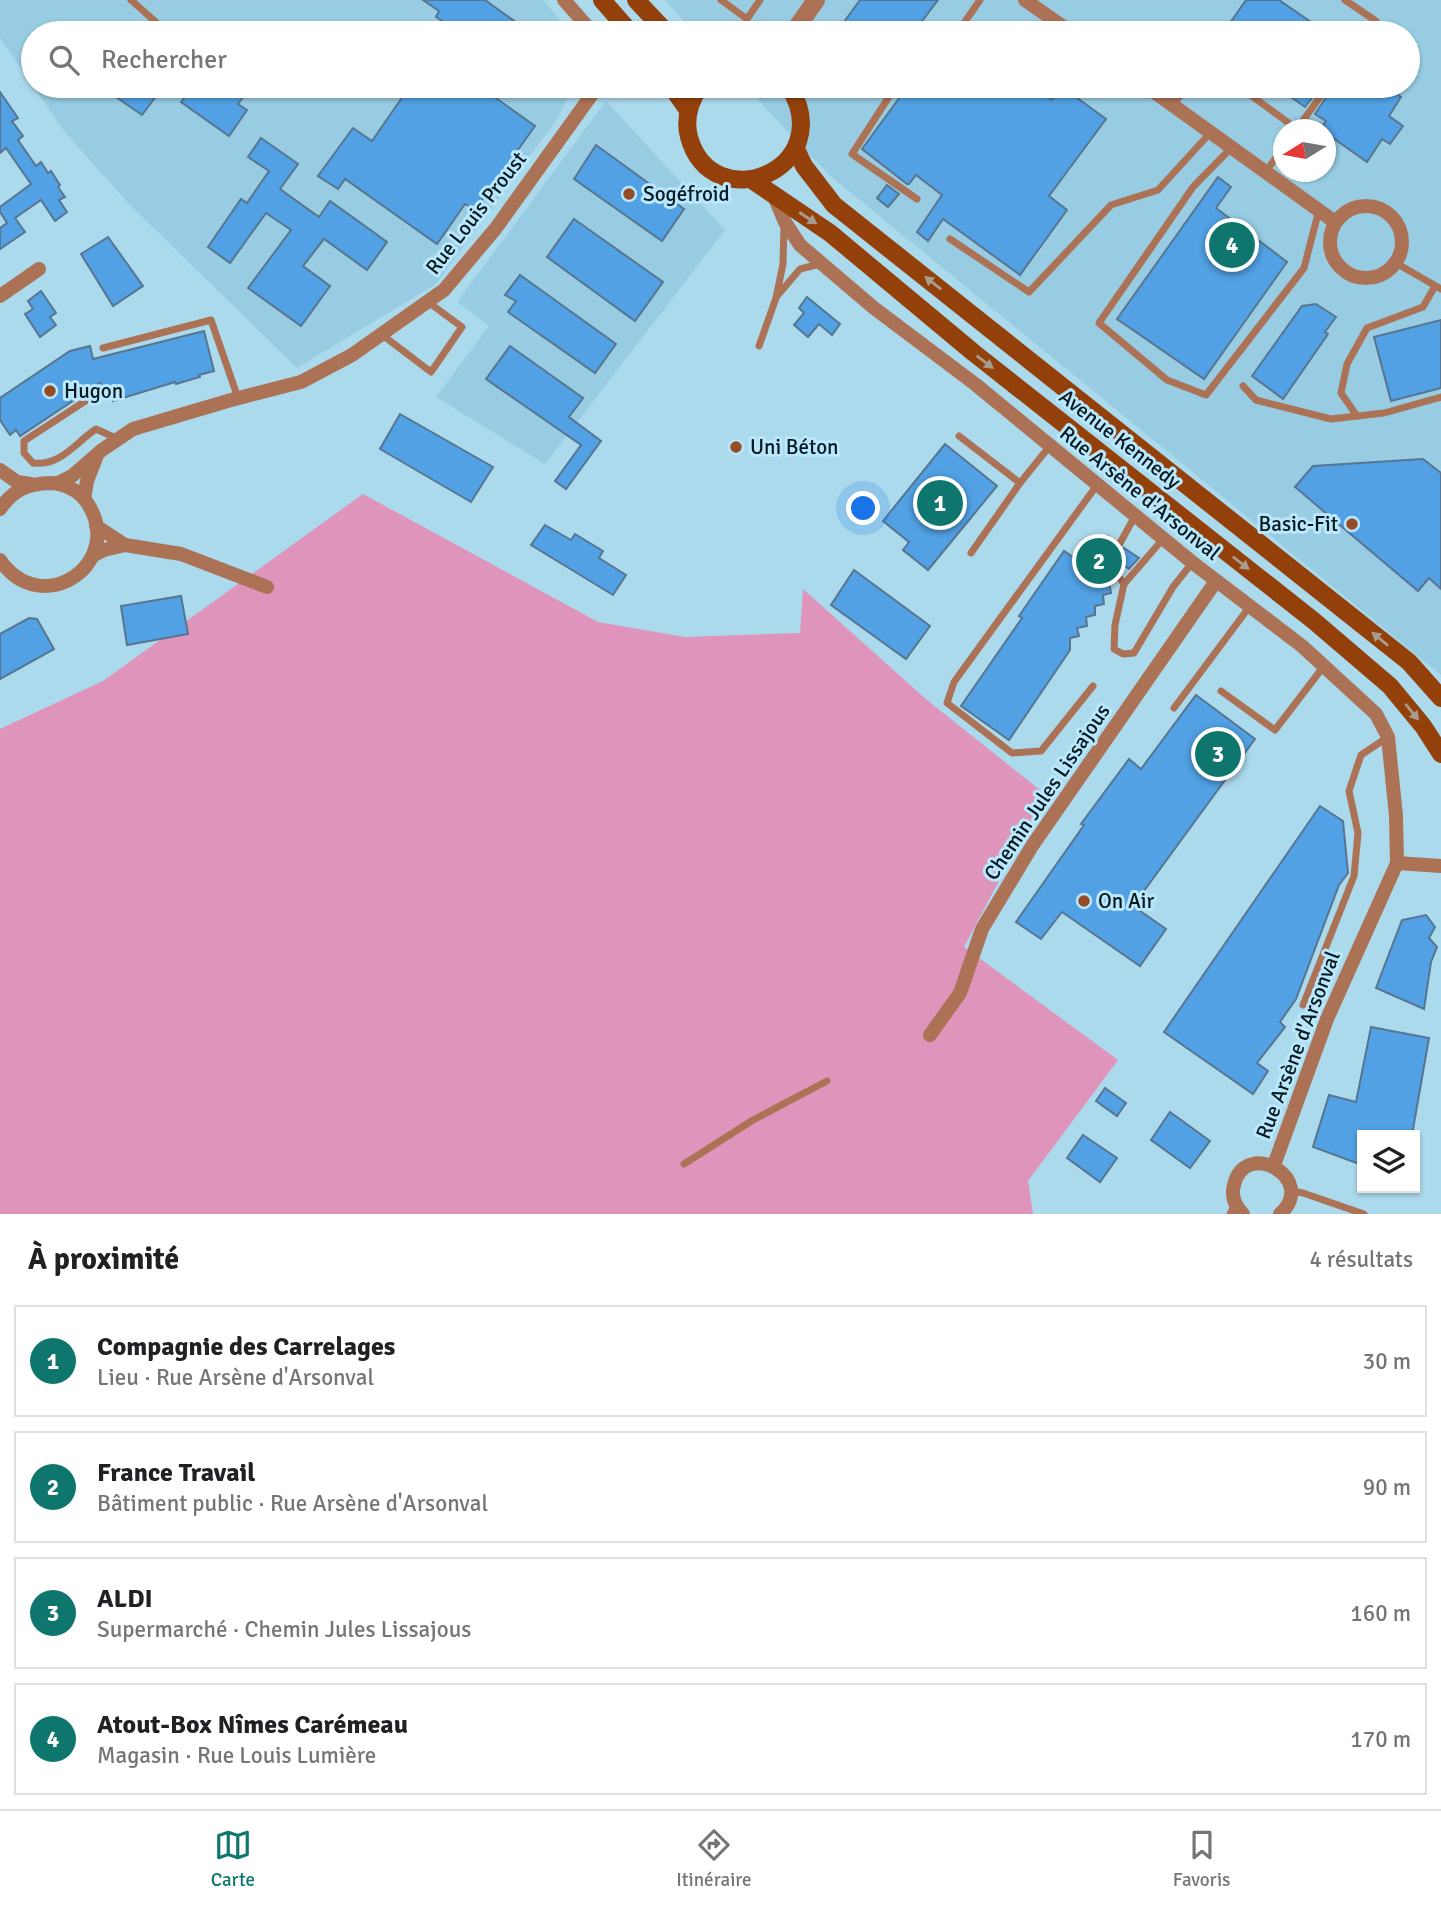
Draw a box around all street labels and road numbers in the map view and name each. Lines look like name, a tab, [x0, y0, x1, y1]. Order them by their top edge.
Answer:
street label: Rue Louis Proust	[420, 146, 532, 280]
street label: Avenue Kennedy	[1054, 383, 1186, 495]
street label: Rue Arsène d'Arsonval	[1054, 420, 1226, 566]
street label: Chemin Jules Lissajous	[978, 699, 1116, 885]
street label: Rue Arsène d'Arsonval	[1250, 947, 1346, 1143]

